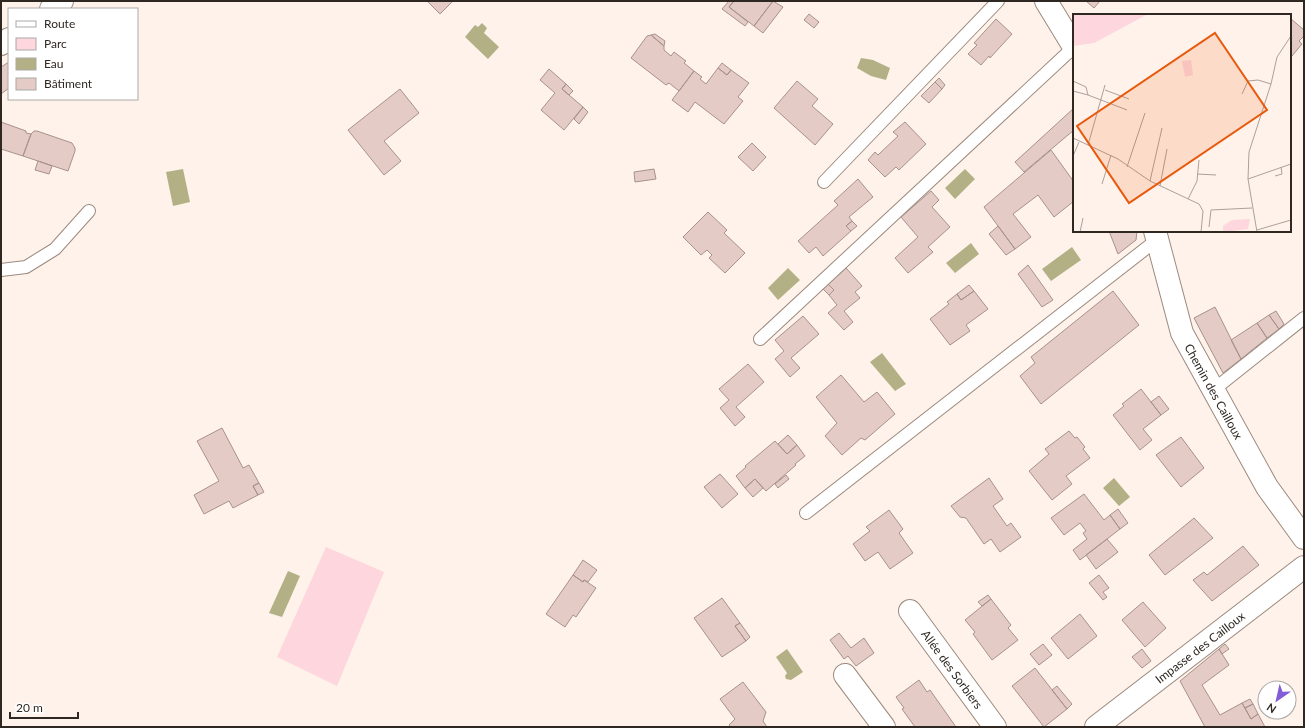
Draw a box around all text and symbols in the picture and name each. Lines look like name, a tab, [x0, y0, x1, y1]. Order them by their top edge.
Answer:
legend	[8, 8, 138, 100]
inset map	[1073, 14, 1291, 232]
text: Route	[44, 16, 75, 31]
text: Parc	[44, 36, 67, 51]
text: Eau	[44, 56, 64, 71]
text: Bâtiment	[44, 76, 93, 91]
street label: Chemin des Cailloux	[1182, 341, 1247, 442]
street label: Impasse des Cailloux	[1152, 608, 1248, 686]
street label: Allée des Sorbiers	[919, 627, 986, 711]
north arrow	[1257, 680, 1297, 720]
scale bar	[10, 694, 78, 720]
text: 20 m	[16, 700, 43, 715]
text: N	[1264, 701, 1278, 716]

